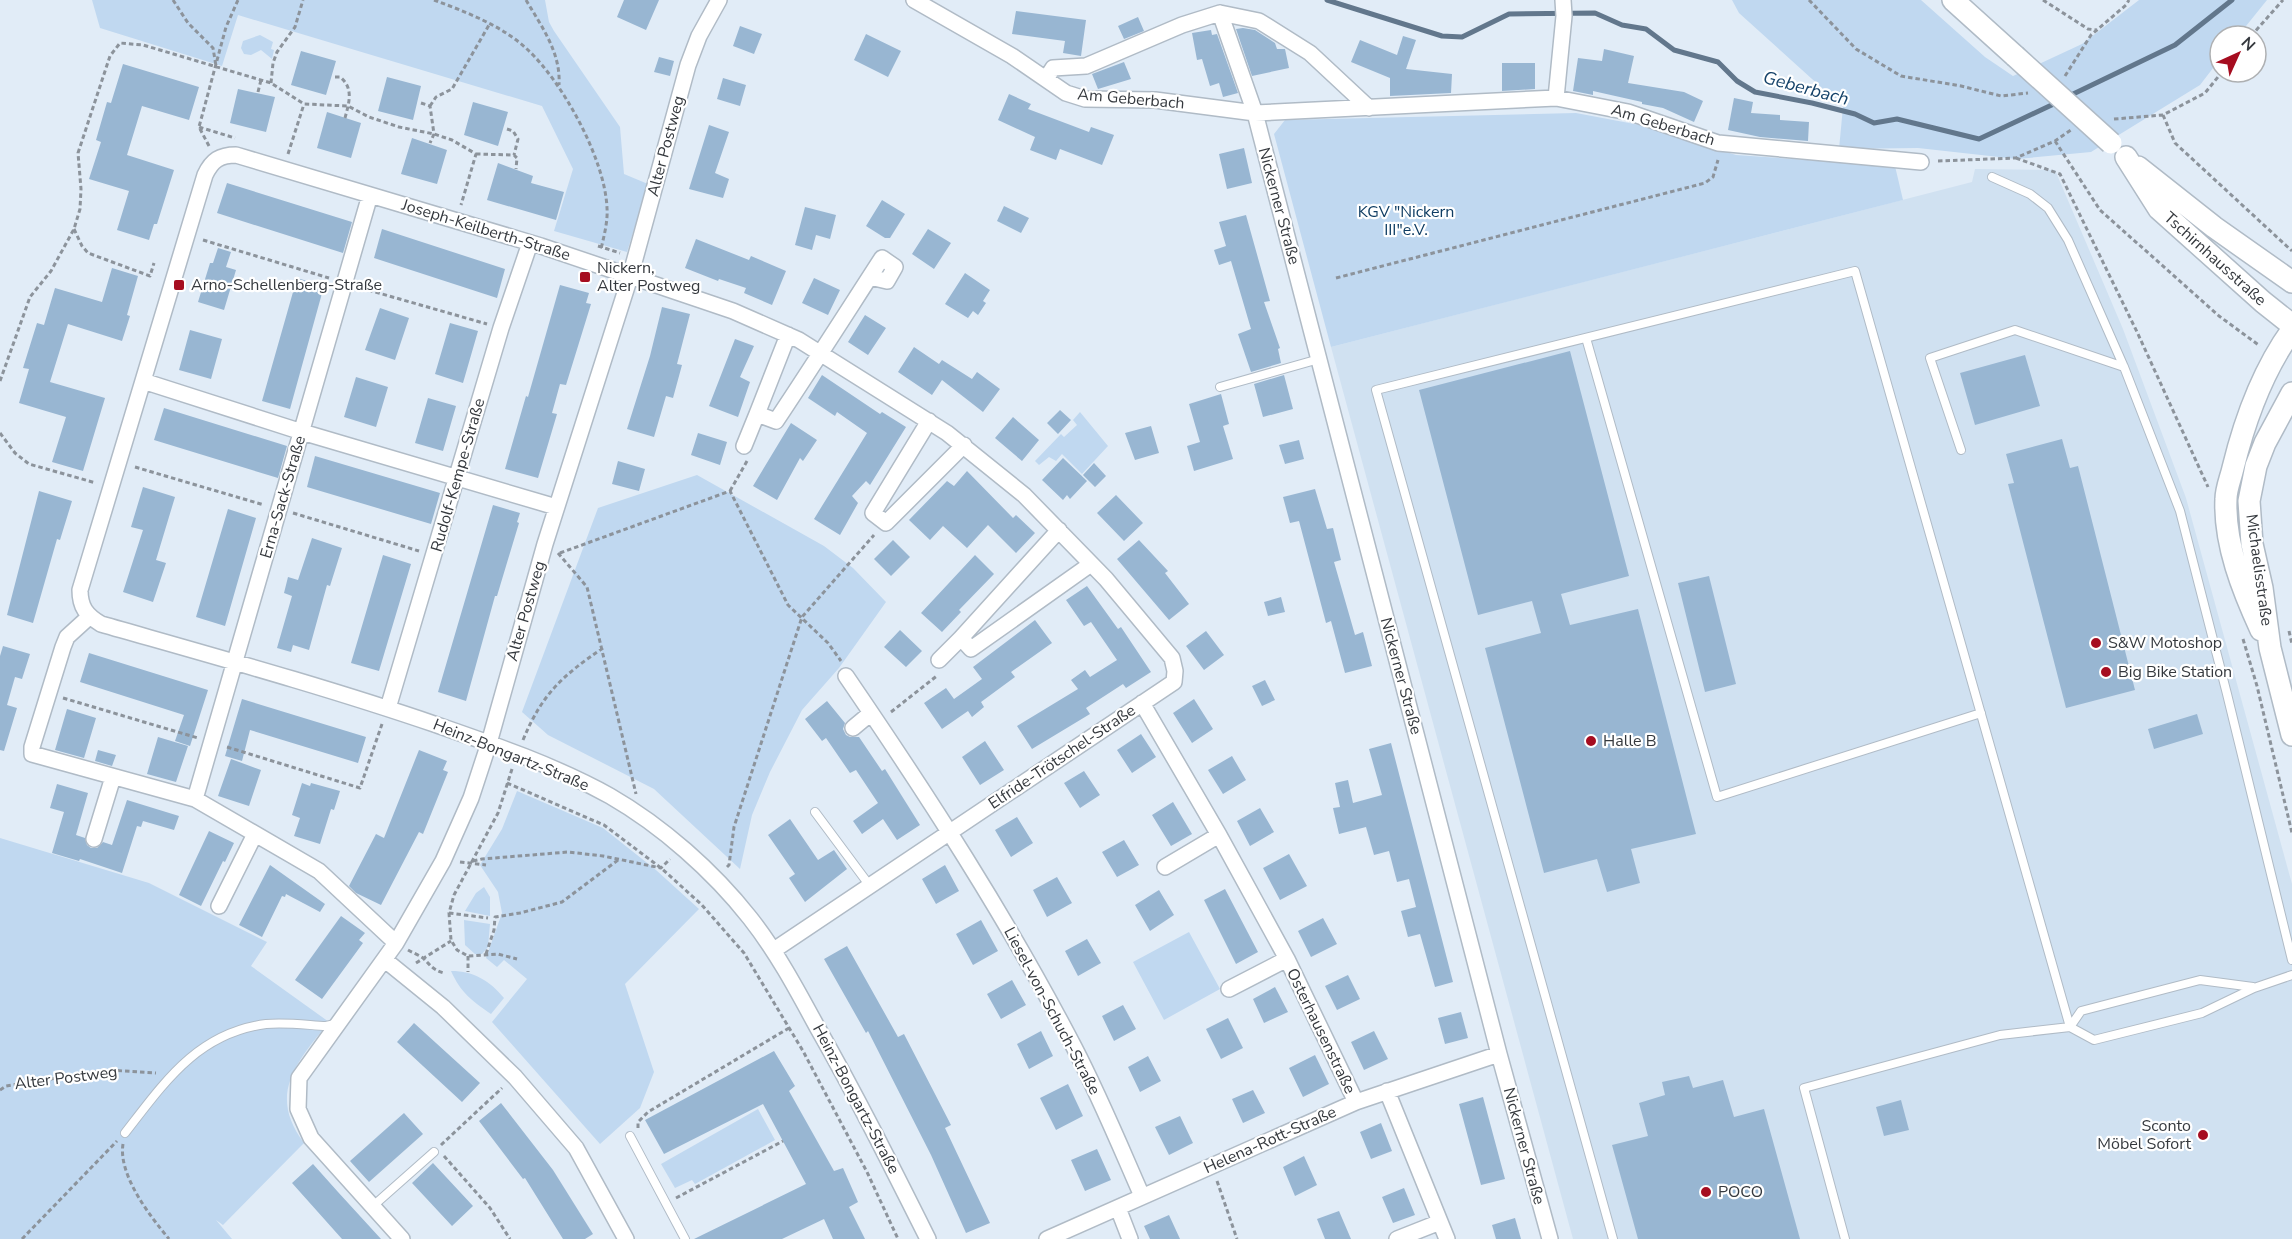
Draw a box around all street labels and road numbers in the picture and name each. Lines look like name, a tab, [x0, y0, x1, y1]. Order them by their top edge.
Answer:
street label: Am Geberbach	[1077, 83, 1185, 115]
street label: Alter Postweg	[642, 93, 690, 199]
street label: Am Geberbach	[1608, 99, 1718, 151]
street label: Nickerner Straße	[1253, 145, 1305, 267]
street label: Joseph-Keilberth-Straße	[398, 194, 573, 266]
street label: Tschirnhausstraße	[2159, 207, 2271, 311]
street label: Rudolf-Kempe-Straße	[426, 396, 490, 554]
street label: Erna-Sack-Straße	[255, 433, 311, 561]
street label: Michaelisstraße	[2240, 513, 2278, 627]
street label: Alter Postweg	[501, 558, 551, 664]
street label: Nickerner Straße	[1375, 615, 1427, 737]
street label: Elfride-Trötschel-Straße	[984, 700, 1140, 814]
street label: Heinz-Bongartz-Straße	[430, 714, 592, 796]
street label: Liesel-von-Schuch-Straße	[998, 923, 1106, 1099]
street label: Osterhausenstraße	[1281, 965, 1361, 1097]
street label: Heinz-Bongartz-Straße	[807, 1020, 905, 1178]
street label: Alter Postweg	[13, 1061, 119, 1095]
street label: Nickerner Straße	[1498, 1085, 1550, 1207]
street label: Helena-Rott-Straße	[1200, 1101, 1340, 1179]

